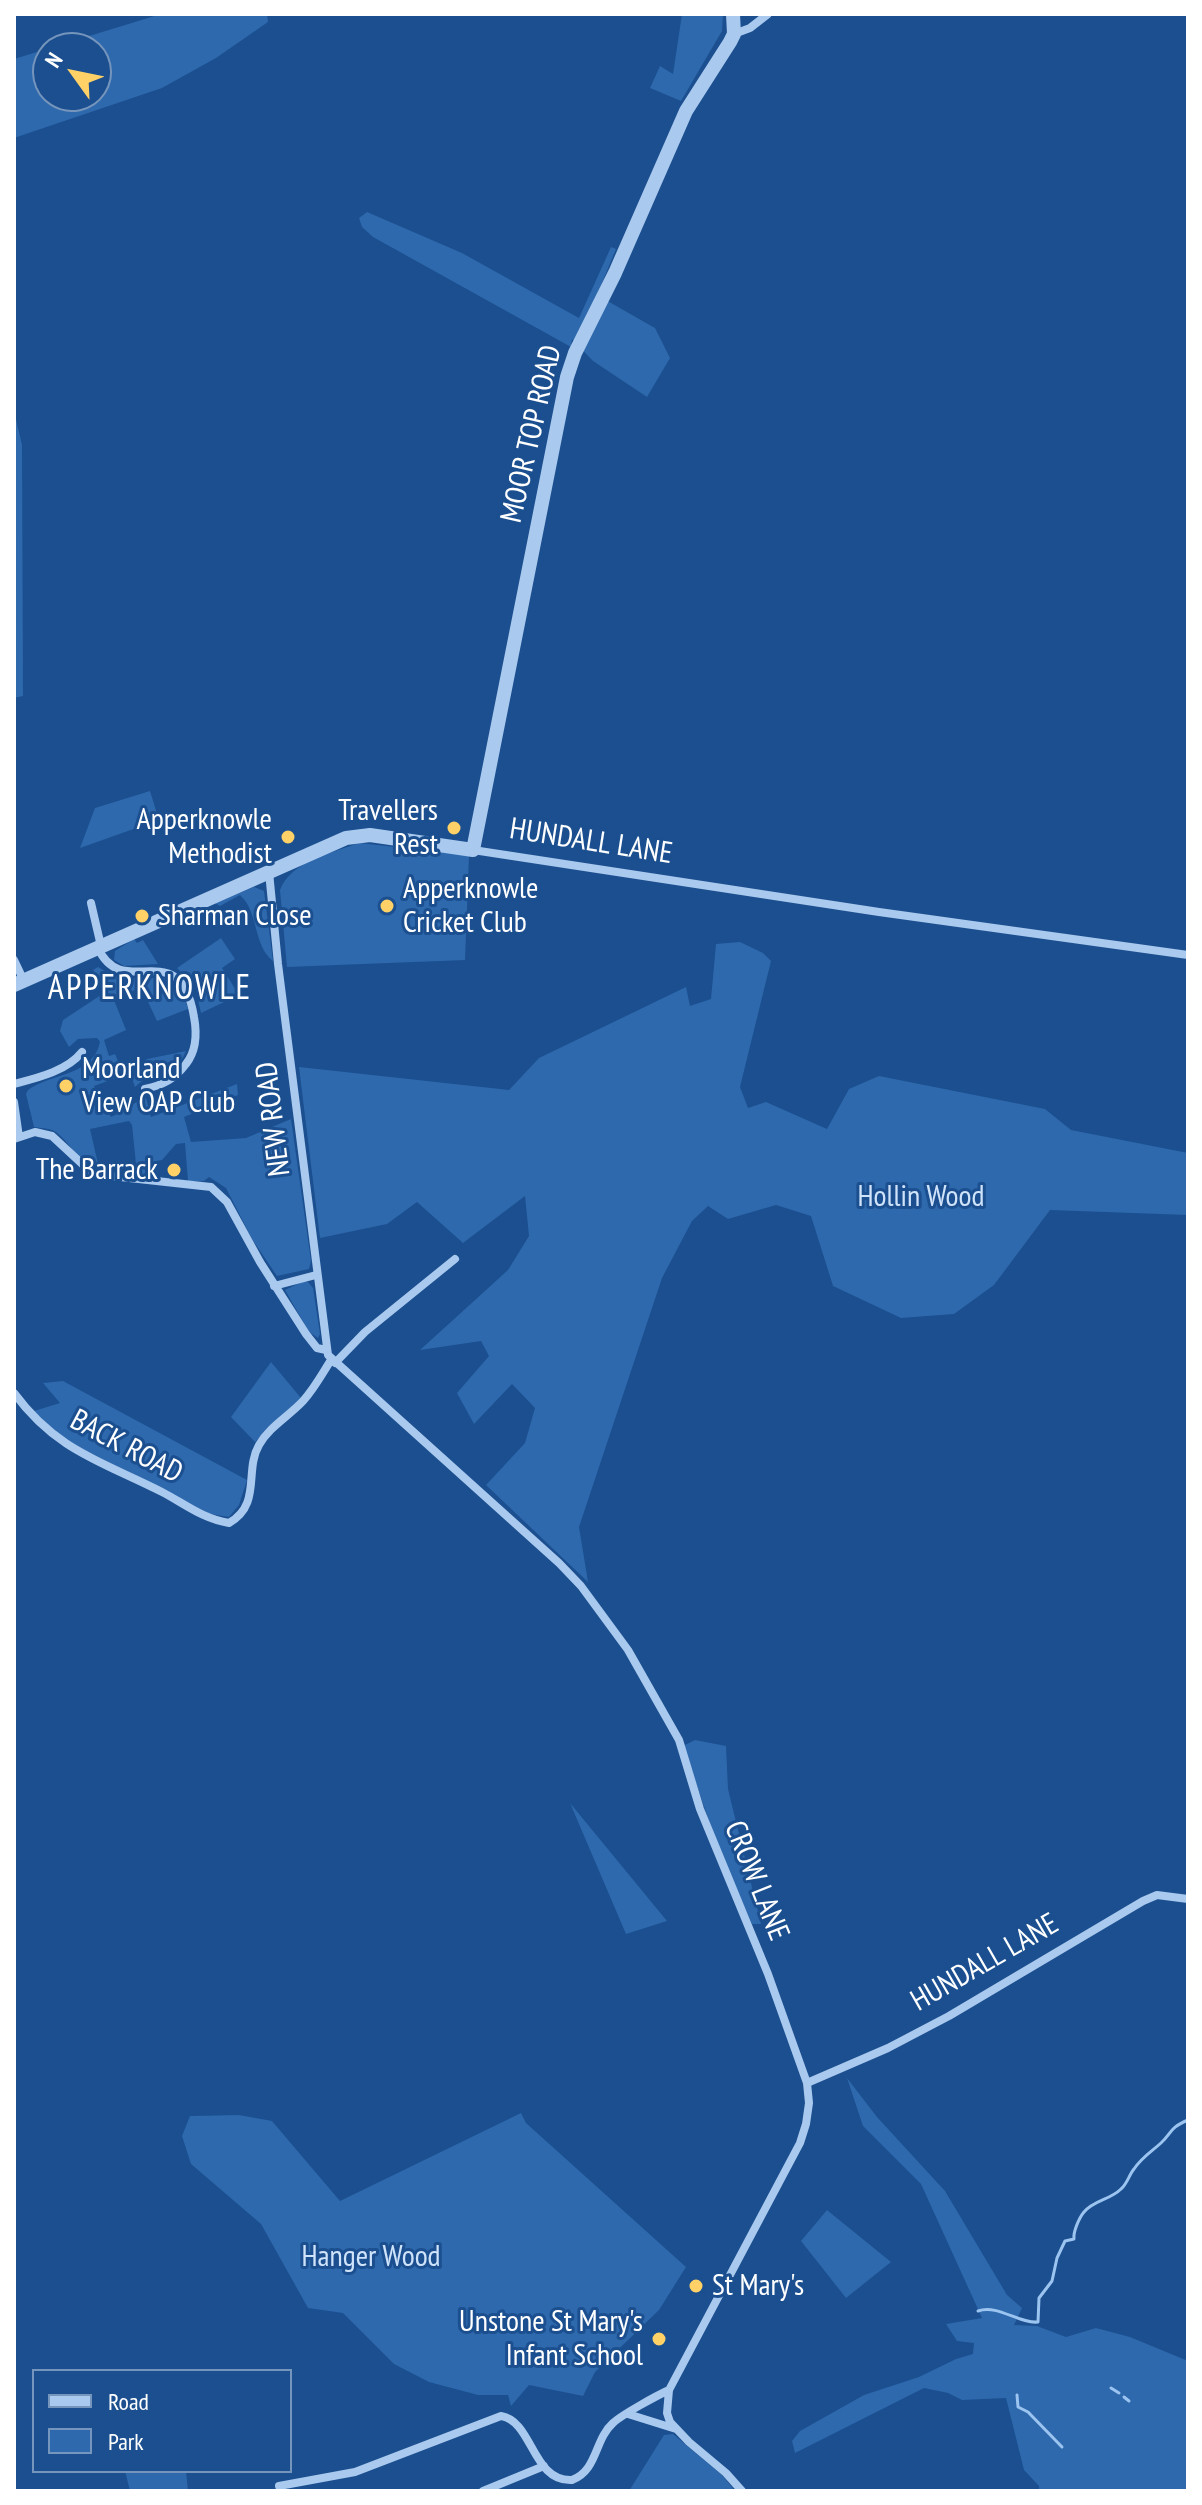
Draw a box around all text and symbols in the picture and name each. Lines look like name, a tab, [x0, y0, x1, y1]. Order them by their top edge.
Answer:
north arrow	[32, 32, 112, 112]
text: N	[39, 47, 69, 73]
street label: MOOR TOP ROAD	[494, 342, 570, 526]
place label: Travellers Rest	[338, 793, 438, 864]
place label: Apperknowle Methodist	[137, 802, 272, 872]
street label: HUNDALL LANE	[507, 811, 675, 873]
marker: Travellers Rest	[445, 819, 463, 837]
marker: Apperknowle Methodist	[279, 828, 297, 846]
place label: Apperknowle Cricket Club	[403, 871, 538, 942]
marker: Apperknowle Cricket Club	[378, 897, 396, 915]
place label: Sharman Close	[158, 898, 312, 934]
marker: Sharman Close	[133, 907, 151, 925]
district label: APPERKNOWLE	[48, 969, 252, 1009]
place label: Moorland View OAP Club	[82, 1051, 235, 1122]
street label: NEW ROAD	[249, 1060, 299, 1178]
marker: Moorland View OAP Club	[57, 1077, 75, 1095]
place label: The Barrack	[36, 1152, 158, 1188]
marker: The Barrack	[165, 1161, 183, 1179]
park label: Hollin Wood	[857, 1179, 985, 1215]
street label: BACK ROAD	[64, 1402, 188, 1492]
street label: CROW LANE	[716, 1816, 796, 1946]
street label: HUNDALL LANE	[905, 1906, 1065, 2020]
park label: Hanger Wood	[301, 2239, 441, 2275]
place label: St Mary's	[712, 2268, 804, 2304]
marker: St Mary's	[687, 2277, 705, 2295]
place label: Unstone St Mary's Infant School	[459, 2304, 643, 2374]
marker: Unstone St Mary's Infant School	[650, 2330, 668, 2348]
legend	[32, 2369, 292, 2473]
text: Road	[108, 2386, 149, 2417]
text: Park	[108, 2426, 144, 2457]

